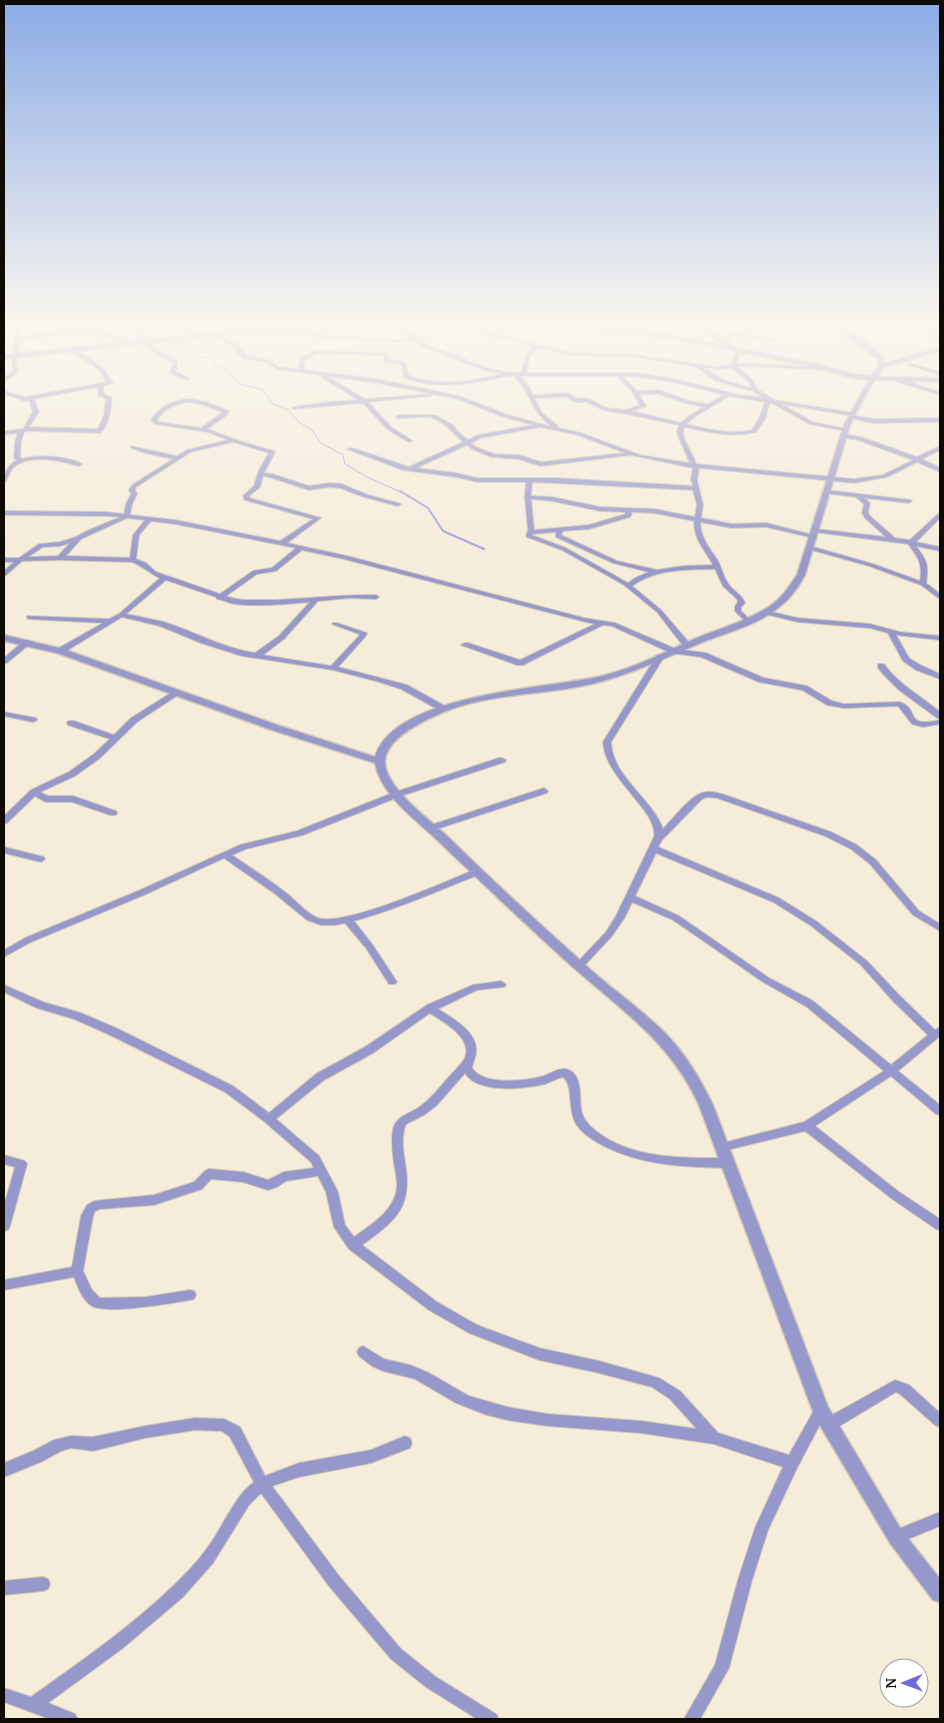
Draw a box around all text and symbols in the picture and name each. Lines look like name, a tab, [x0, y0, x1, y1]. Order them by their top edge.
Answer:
north arrow	[879, 1658, 929, 1708]
text: N	[881, 1677, 900, 1689]

